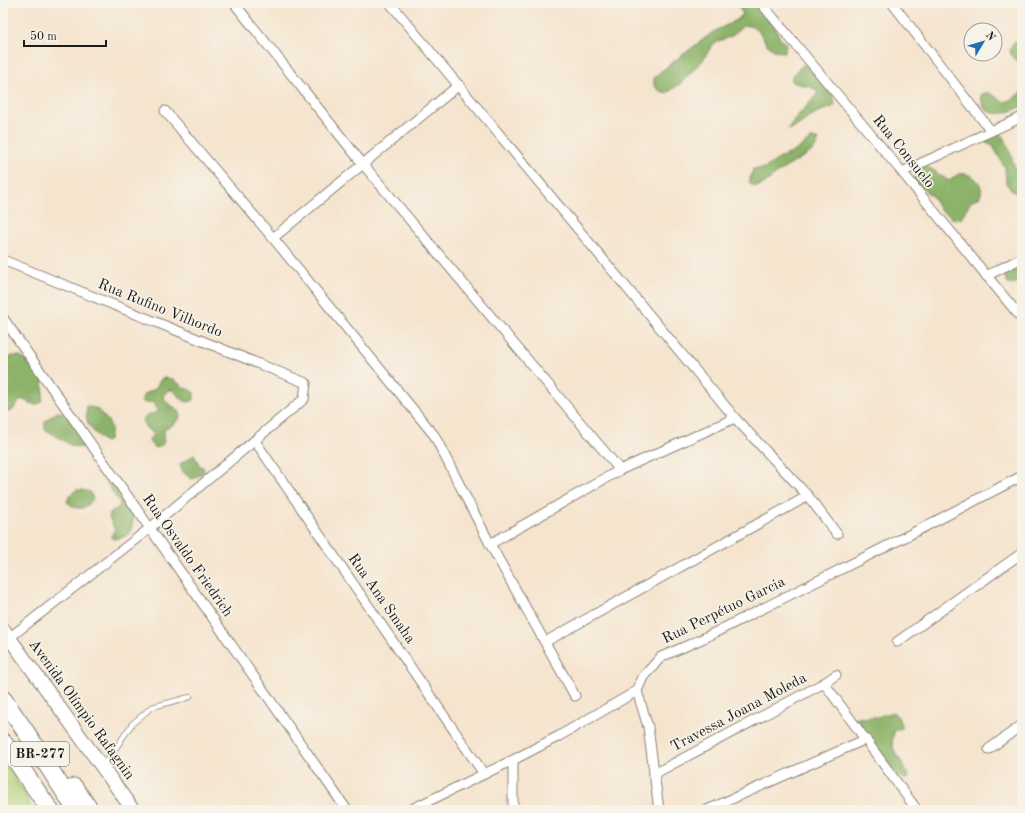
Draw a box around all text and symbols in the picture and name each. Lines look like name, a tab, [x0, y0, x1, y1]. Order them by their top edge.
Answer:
scale bar	[24, 22, 106, 48]
north arrow	[963, 22, 1003, 62]
text: 50 m	[30, 30, 57, 43]
text: N	[983, 30, 997, 44]
street label: Rua Consuelo	[869, 113, 937, 191]
street label: Rua Rufino Vilhordo	[96, 277, 224, 341]
street label: Rua Osvaldo Friedrich	[139, 492, 235, 620]
street label: Rua Ana Smaha	[345, 551, 418, 647]
street label: Rua Perpétuo Garcia	[660, 574, 788, 647]
street label: Avenida Olímpio Rafagnin	[25, 637, 137, 783]
street label: Travessa Joana Moleda	[669, 671, 810, 755]
road number: BR-277	[11, 742, 69, 766]

